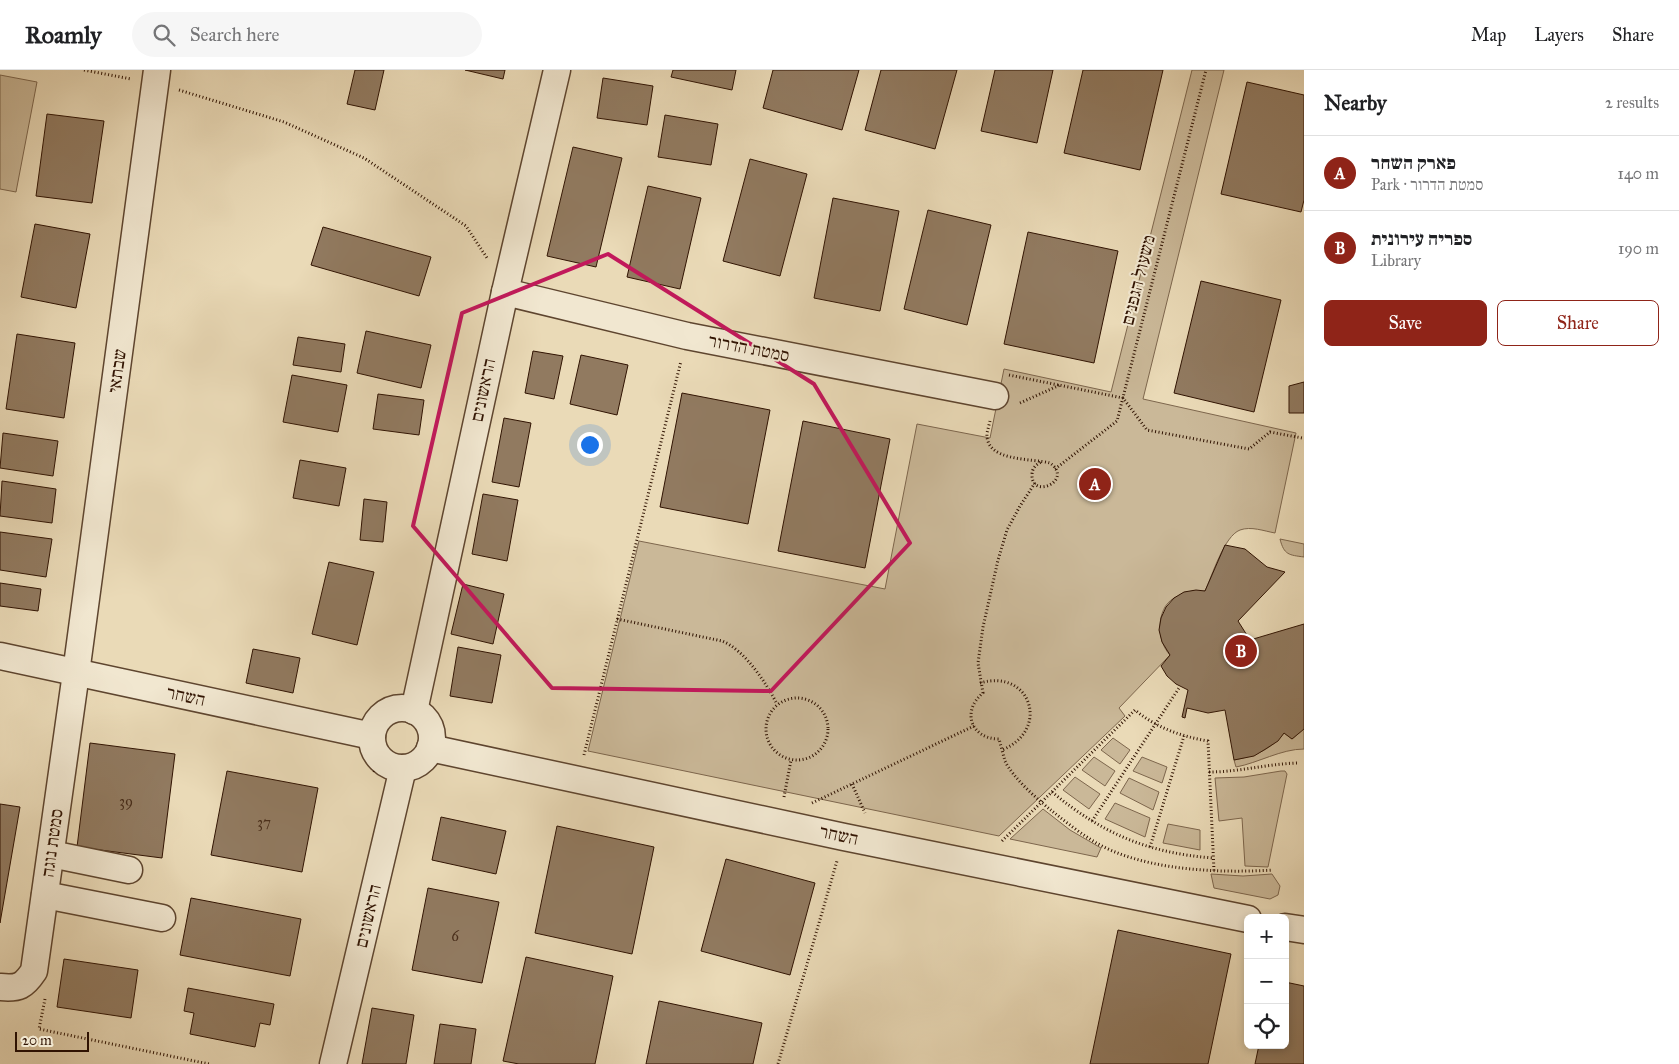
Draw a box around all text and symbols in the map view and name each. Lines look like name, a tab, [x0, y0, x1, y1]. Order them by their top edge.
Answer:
search box	[132, 12, 482, 57]
text: Roamly	[25, 20, 102, 50]
icon: search	[150, 21, 178, 49]
text: Search here	[190, 23, 280, 46]
text: Map	[1471, 24, 1506, 46]
text: Layers	[1534, 24, 1584, 46]
text: Share	[1612, 24, 1654, 46]
text: Nearby	[1324, 90, 1387, 116]
text: 2 results	[1605, 93, 1659, 112]
text: פארק השחר	[1371, 151, 1456, 174]
text: A	[1335, 164, 1345, 183]
text: 140 m	[1618, 164, 1659, 183]
text: Park · סמטת הדרור	[1371, 175, 1483, 194]
text: ספריה עירונית	[1371, 227, 1472, 250]
street label: משעול הגפנים	[1116, 233, 1160, 327]
text: B	[1335, 239, 1345, 258]
text: 190 m	[1618, 239, 1659, 258]
text: Library	[1371, 251, 1421, 270]
button: Save	[1324, 300, 1487, 346]
button: Share	[1497, 300, 1659, 346]
street label: סמטת הדרור	[707, 329, 791, 367]
street label: שבתאי	[103, 348, 131, 394]
street label: הראשונים	[466, 356, 500, 424]
your location	[577, 432, 603, 458]
pin: A	[1079, 465, 1111, 503]
pin: B	[1225, 632, 1257, 670]
street label: השחר	[165, 681, 207, 711]
house number: 39	[119, 792, 133, 810]
street label: סמטת נוגה	[36, 807, 68, 879]
house number: 37	[257, 813, 271, 831]
street label: השחר	[818, 820, 860, 850]
street label: הראשונים	[350, 882, 386, 950]
map controls	[1244, 914, 1289, 1049]
button: +	[1244, 914, 1289, 959]
house number: 6	[451, 927, 460, 945]
button: −	[1244, 959, 1289, 1004]
button: locate	[1244, 1004, 1289, 1049]
scale bar	[15, 1029, 89, 1052]
text: 20 m	[22, 1032, 52, 1049]

